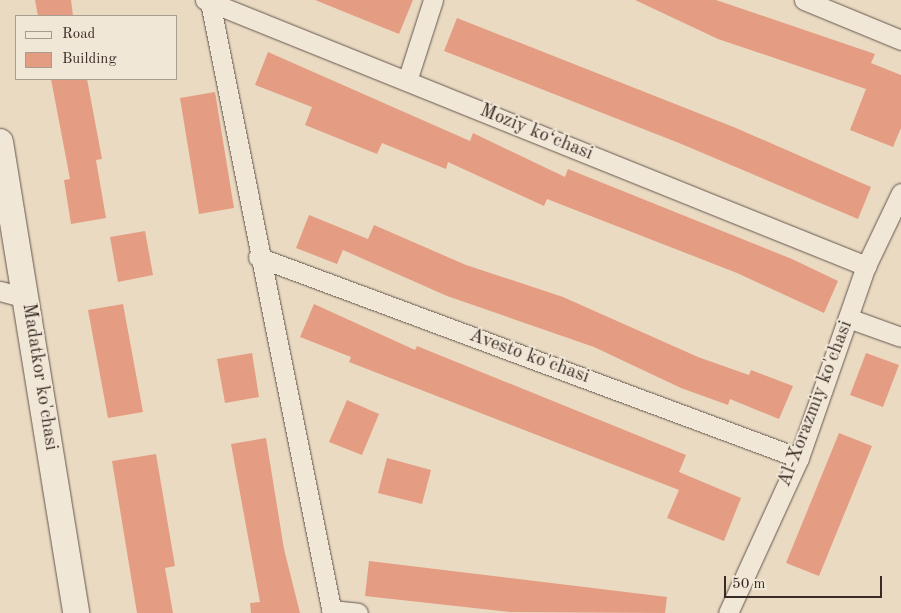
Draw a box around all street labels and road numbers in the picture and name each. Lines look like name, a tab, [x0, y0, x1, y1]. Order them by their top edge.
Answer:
street label: Moziy ko‘chasi	[476, 100, 596, 166]
street label: Madatkor ko'chasi	[16, 302, 62, 452]
street label: Al-Xorazmiy ko'chasi	[774, 318, 858, 490]
street label: Avesto ko'chasi	[466, 325, 592, 389]

